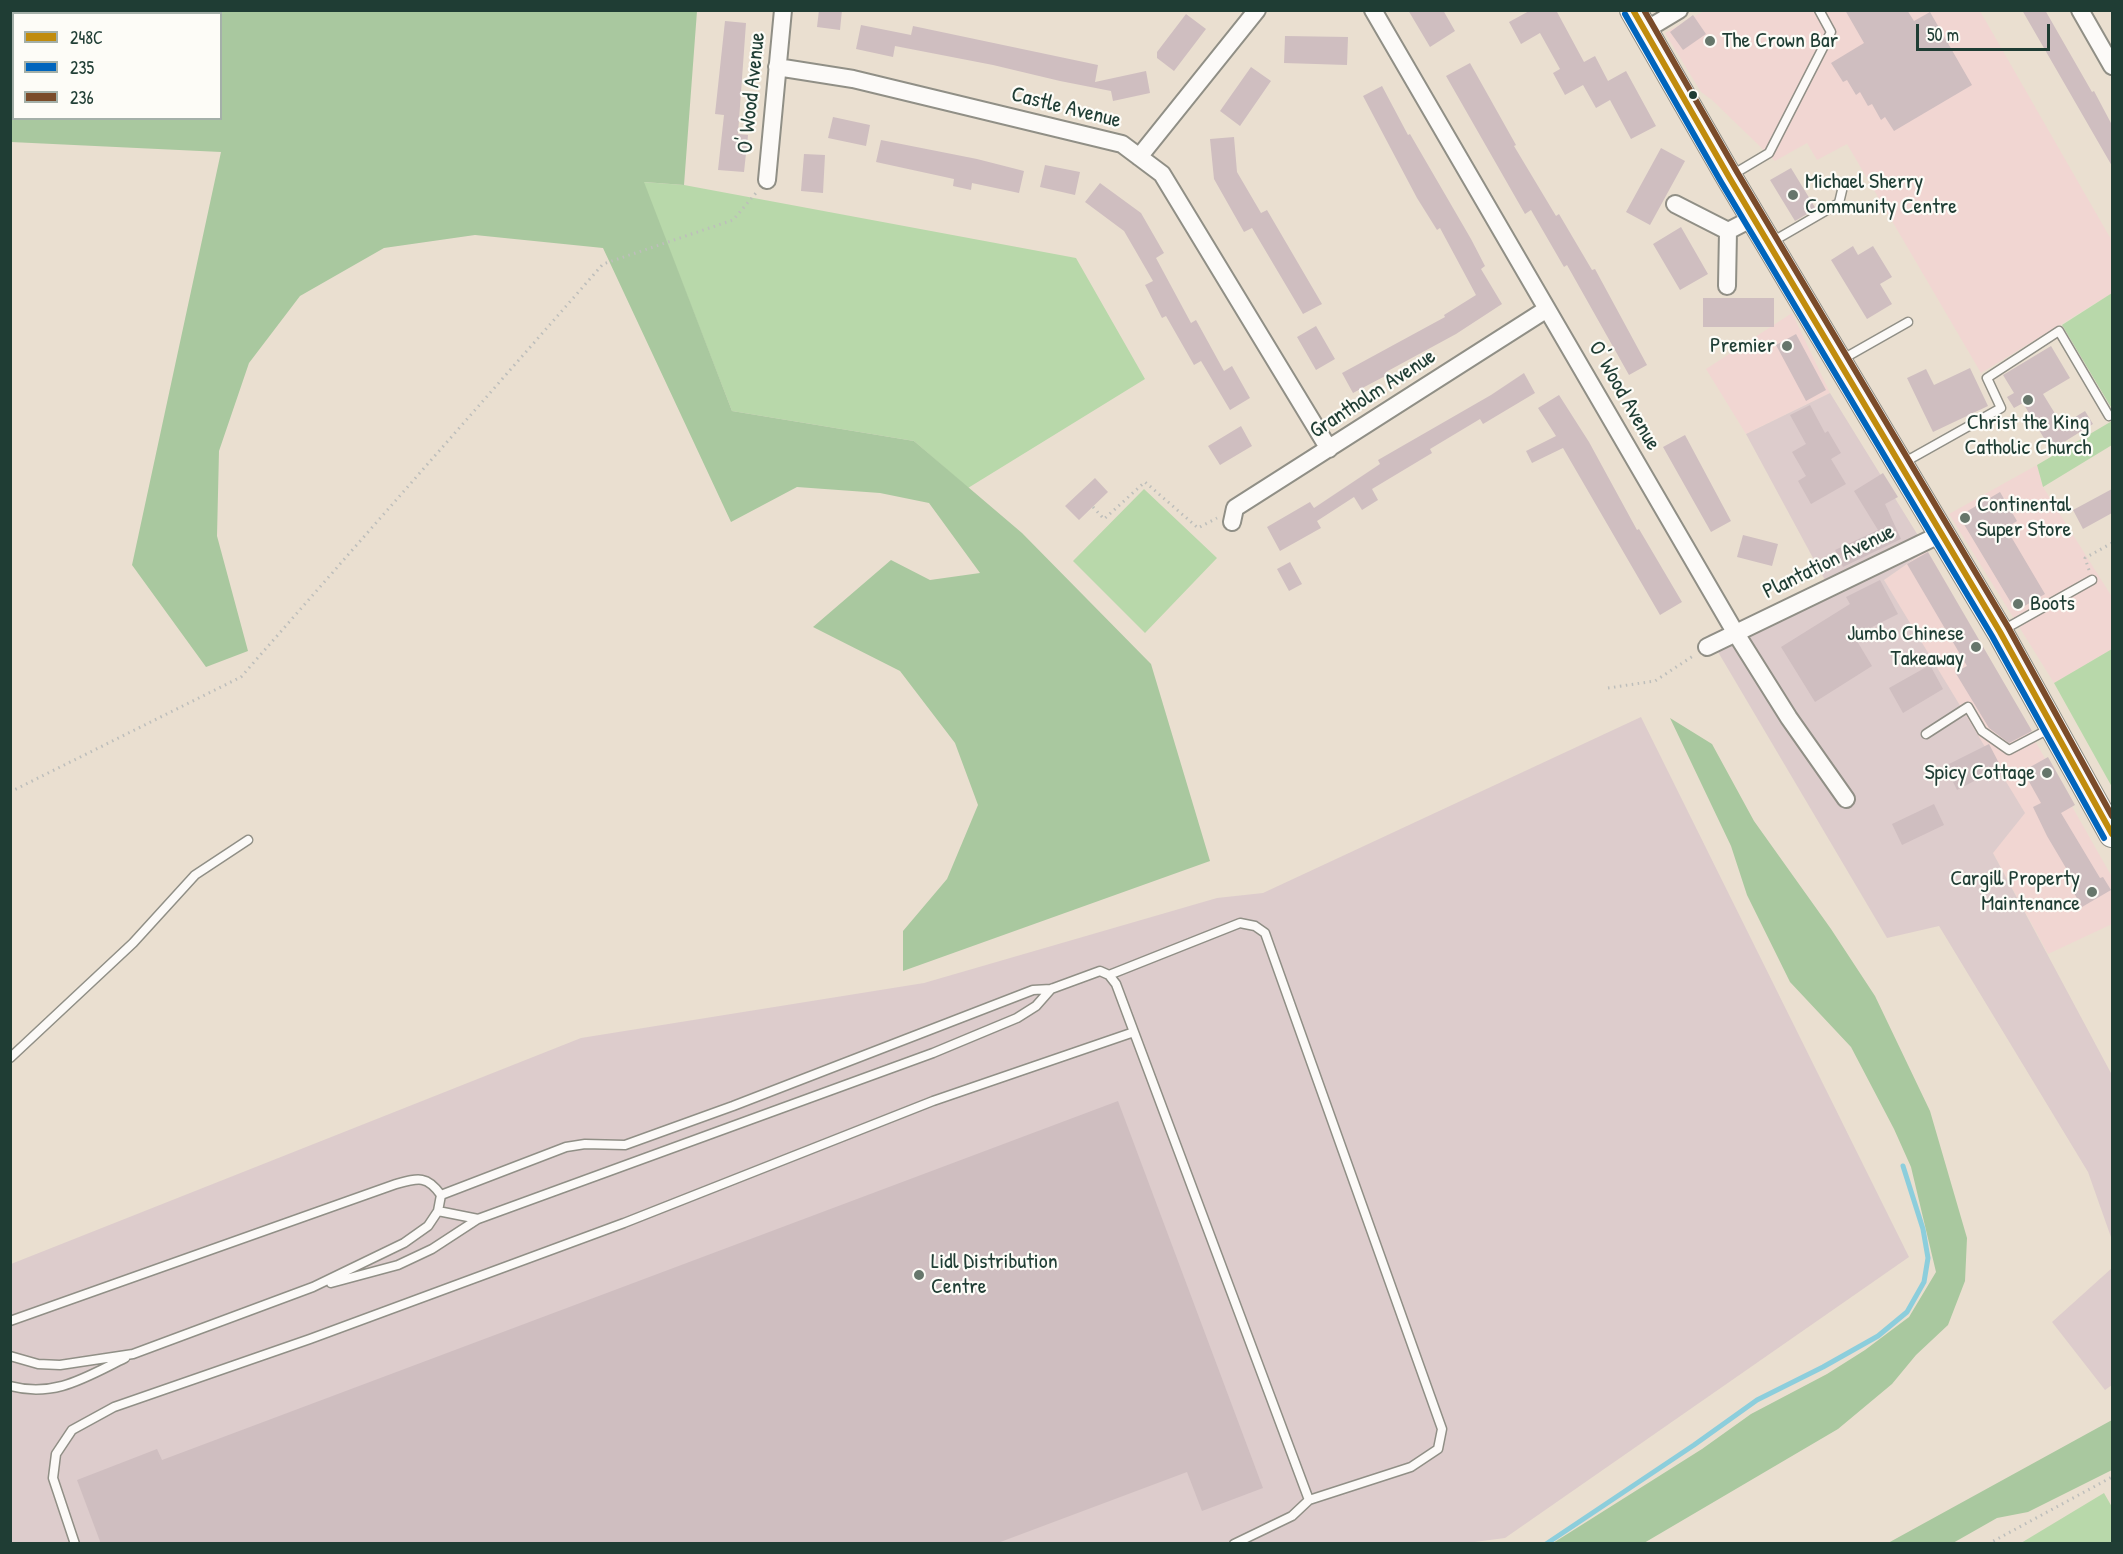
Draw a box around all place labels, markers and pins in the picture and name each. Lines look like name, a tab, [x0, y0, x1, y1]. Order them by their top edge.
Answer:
place label: The Crown Bar	[1722, 28, 1838, 54]
marker: The Crown Bar	[1703, 34, 1717, 48]
unlabelled marker	[1687, 89, 1699, 101]
place label: Michael Sherry Community Centre	[1805, 169, 1957, 220]
marker: Michael Sherry Community Centre	[1786, 188, 1800, 202]
place label: Premier	[1710, 333, 1775, 359]
marker: Premier	[1780, 339, 1794, 353]
marker: Christ the King Catholic Church	[2021, 393, 2035, 407]
place label: Christ the King Catholic Church	[1964, 410, 2092, 462]
place label: Continental Super Store	[1977, 492, 2071, 544]
marker: Continental Super Store	[1958, 511, 1972, 525]
place label: Boots	[2030, 591, 2075, 617]
marker: Boots	[2011, 597, 2025, 611]
place label: Jumbo Chinese Takeaway	[1847, 621, 1964, 672]
marker: Jumbo Chinese Takeaway	[1969, 640, 1983, 654]
place label: Spicy Cottage	[1924, 760, 2035, 786]
marker: Spicy Cottage	[2040, 766, 2054, 780]
place label: Cargill Property Maintenance	[1950, 866, 2080, 918]
marker: Cargill Property Maintenance	[2085, 885, 2099, 899]
place label: Lidl Distribution Centre	[931, 1249, 1058, 1300]
marker: Lidl Distribution Centre	[912, 1268, 926, 1282]

